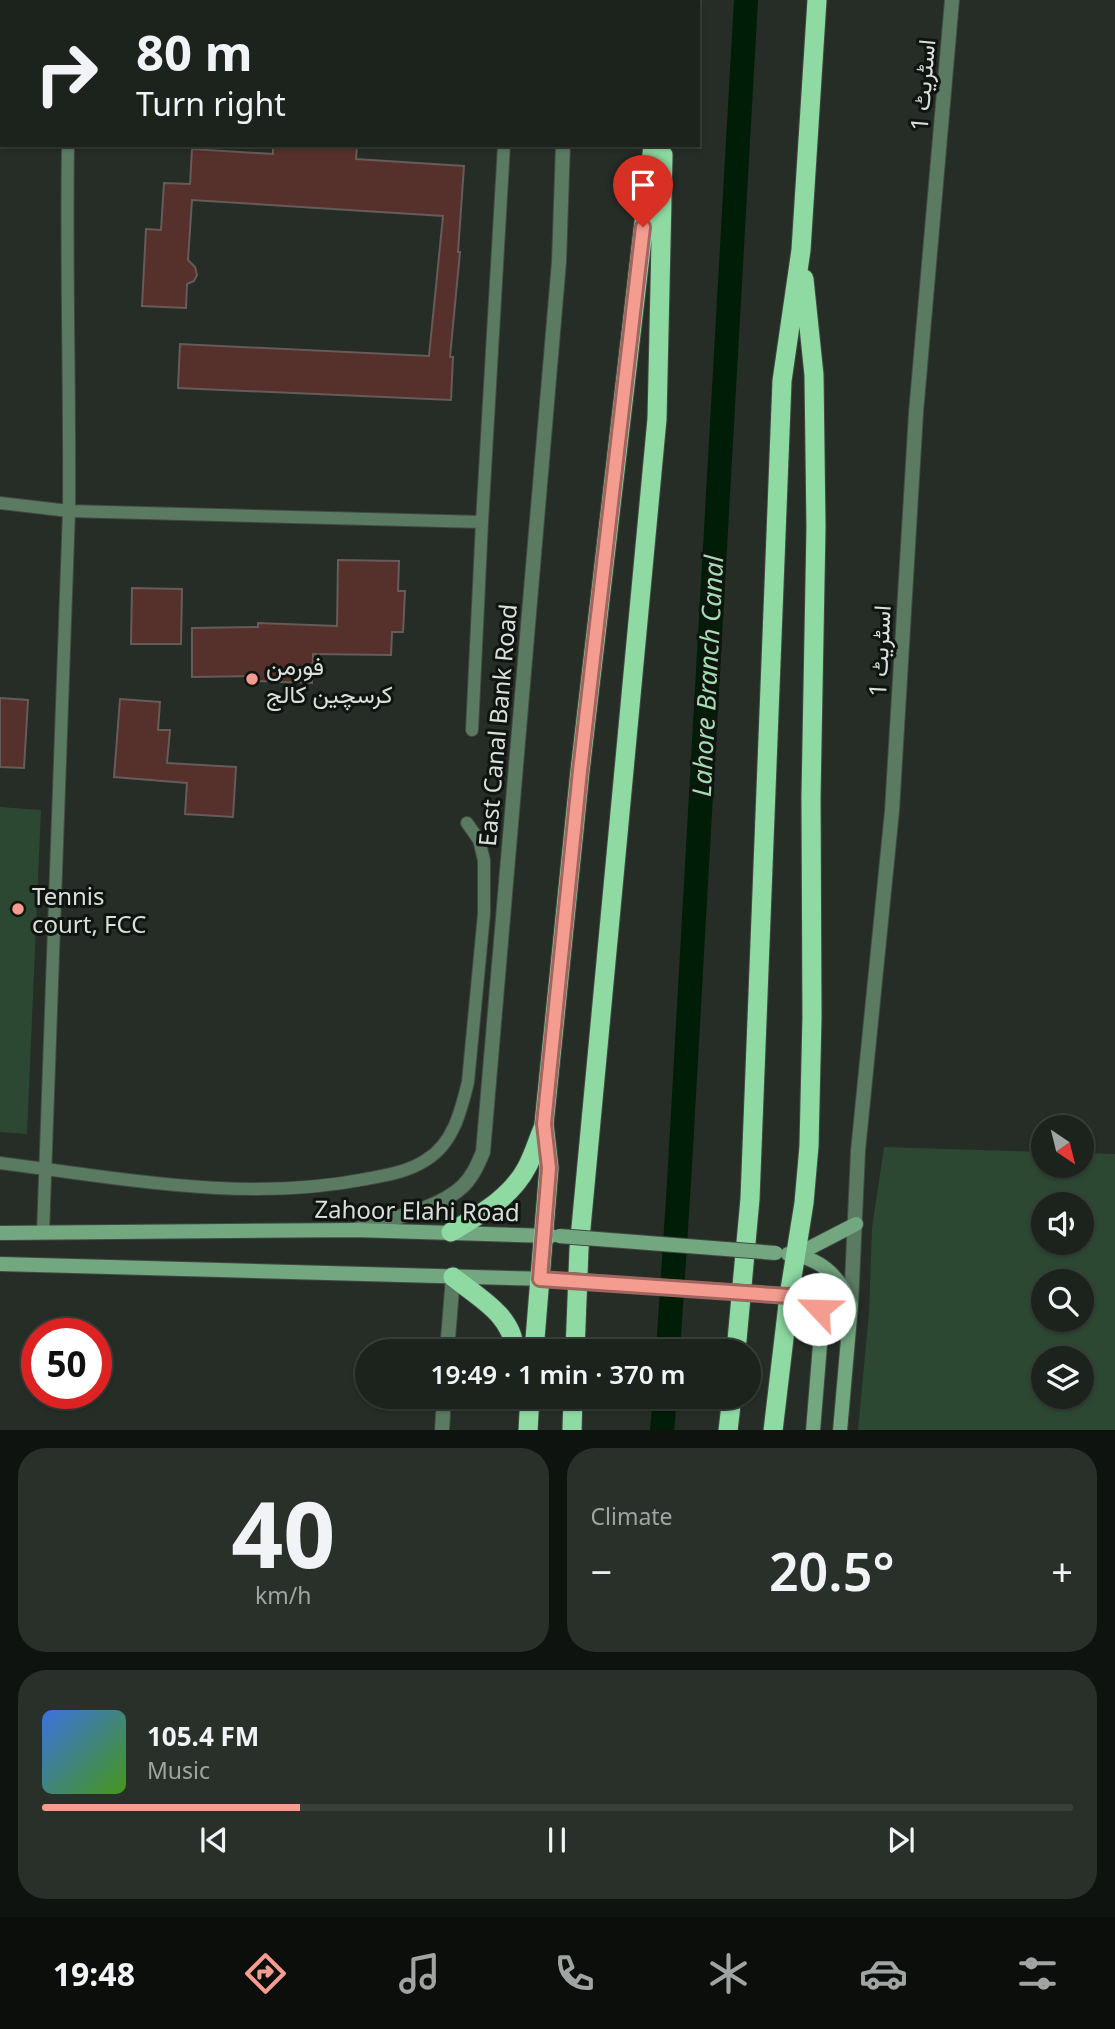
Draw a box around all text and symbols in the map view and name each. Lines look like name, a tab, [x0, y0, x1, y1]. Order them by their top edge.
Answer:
text: 80 m	[136, 19, 253, 85]
icon: right	[21, 28, 112, 119]
street label: اسٹریٹ 1	[902, 38, 942, 132]
text: Turn right	[136, 82, 286, 125]
pin	[613, 155, 673, 227]
icon: arrive	[624, 166, 662, 204]
water label: Lahore Branch Canal	[683, 553, 731, 798]
street label: East Canal Bank Road	[470, 602, 524, 848]
street label: اسٹریٹ 1	[860, 604, 898, 698]
place label: فورمن کرسچین کالج	[266, 649, 393, 712]
marker: فورمن کرسچین کالج	[244, 671, 260, 687]
place label: Tennis court, FCC	[32, 879, 146, 940]
marker: Tennis court, FCC	[10, 901, 26, 917]
north arrow	[1031, 1115, 1094, 1178]
map controls	[1031, 1115, 1094, 1409]
street label: Zahoor Elahi Road	[314, 1192, 520, 1228]
button: sound	[1031, 1192, 1094, 1255]
button: search	[1031, 1269, 1094, 1332]
position arrow	[782, 1272, 856, 1346]
speed limit sign: 50	[21, 1318, 112, 1409]
button: layers	[1031, 1346, 1094, 1409]
text: 19:49 · 1 min · 370 m	[431, 1356, 685, 1392]
text: 40	[231, 1471, 335, 1595]
text: Climate	[591, 1500, 673, 1532]
text: 20.5°	[769, 1535, 895, 1606]
text: −	[591, 1545, 612, 1597]
text: +	[1051, 1545, 1073, 1597]
text: km/h	[255, 1579, 312, 1611]
text: 105.4 FM	[147, 1718, 259, 1754]
text: Music	[147, 1754, 210, 1786]
icon: previous	[195, 1821, 233, 1859]
icon: pause	[538, 1821, 576, 1859]
icon: next	[882, 1821, 920, 1859]
icon: directions	[241, 1949, 290, 1998]
icon: music	[395, 1949, 444, 1998]
icon: phone	[550, 1949, 599, 1998]
icon: climate	[704, 1949, 753, 1998]
icon: car	[859, 1949, 908, 1998]
icon: filters	[1013, 1949, 1062, 1998]
text: 19:48	[53, 1952, 135, 1995]

